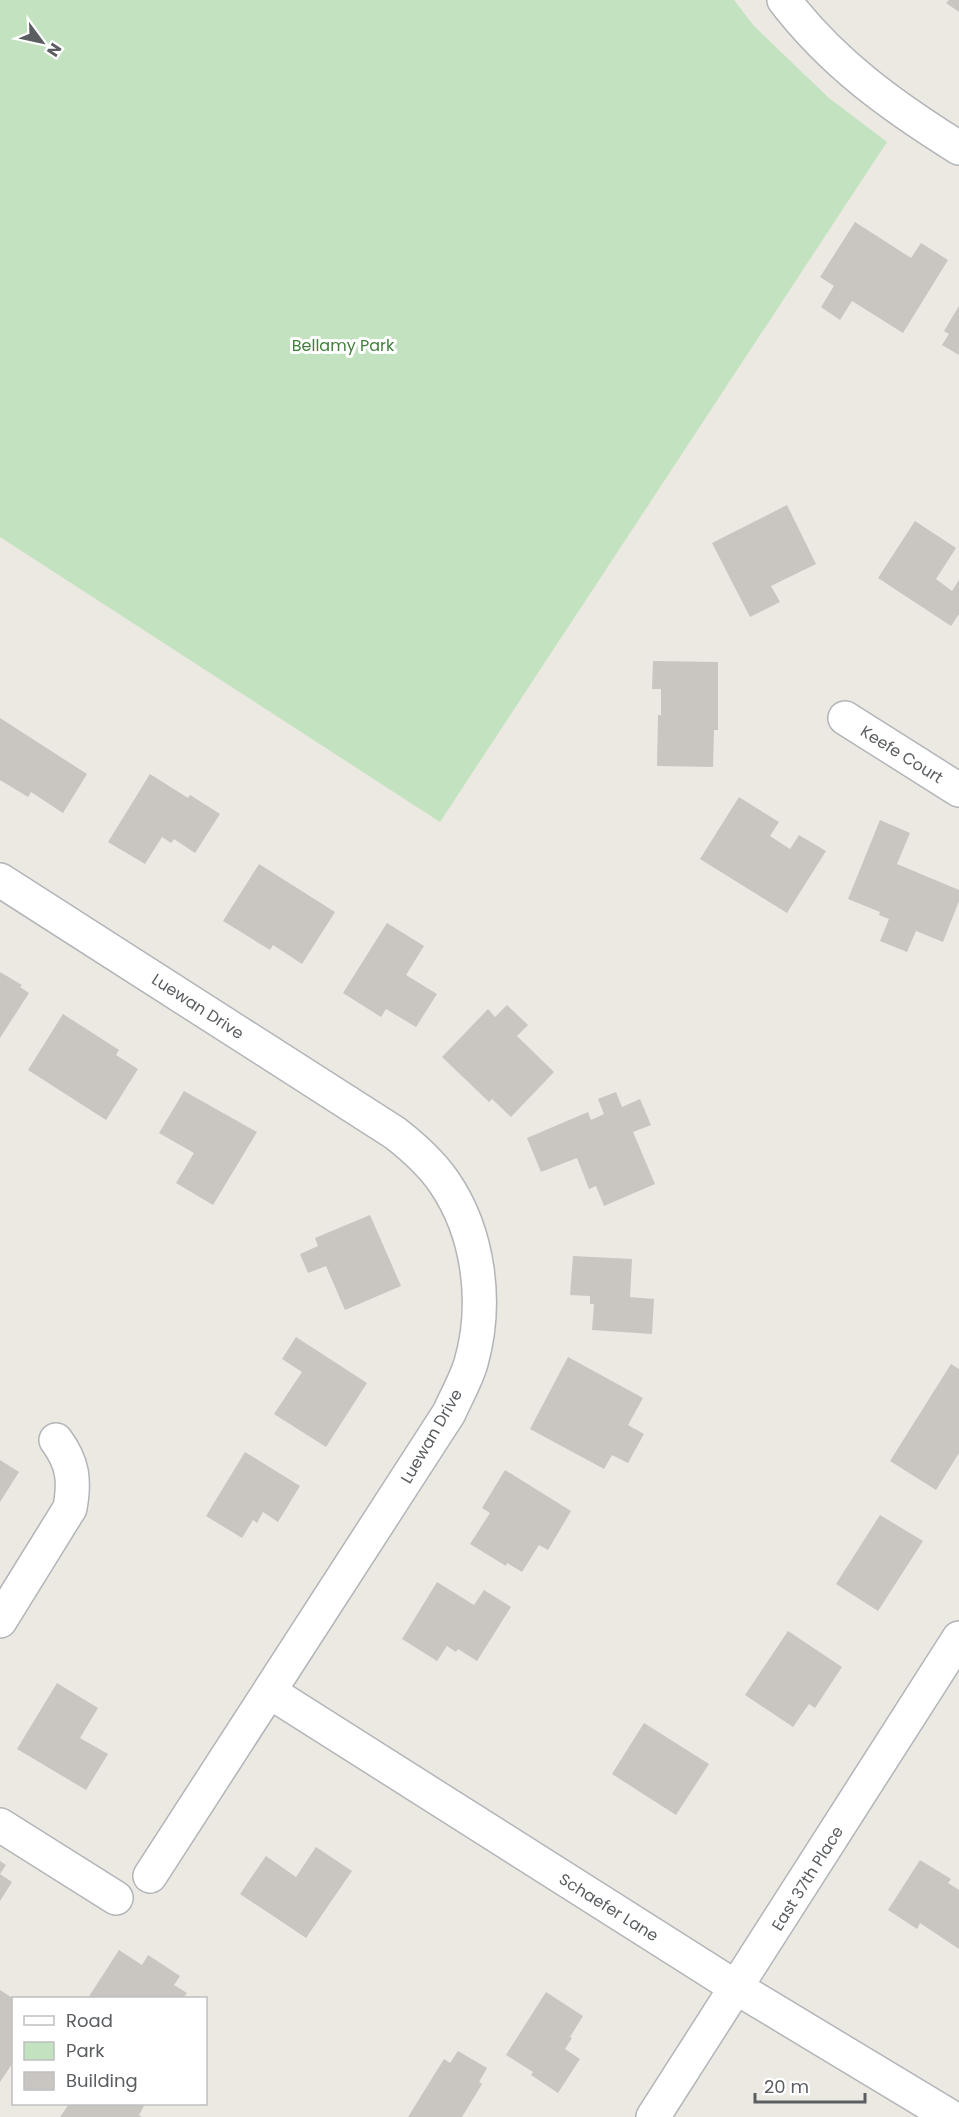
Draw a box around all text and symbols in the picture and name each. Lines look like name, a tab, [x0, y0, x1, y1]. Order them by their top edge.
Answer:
north arrow	[12, 12, 72, 72]
text: N	[41, 39, 67, 61]
park label: Bellamy Park	[292, 334, 395, 357]
street label: Keefe Court	[856, 720, 948, 789]
street label: Luewan Drive	[147, 968, 248, 1045]
street label: Luewan Drive	[395, 1385, 468, 1488]
street label: East 37th Place	[766, 1821, 849, 1935]
street label: Schaefer Lane	[555, 1868, 663, 1947]
legend	[12, 1997, 207, 2105]
text: Road	[66, 2008, 113, 2033]
text: Park	[66, 2038, 105, 2063]
scale bar	[755, 2066, 864, 2104]
text: Building	[66, 2068, 138, 2093]
text: 20 m	[764, 2074, 809, 2099]

